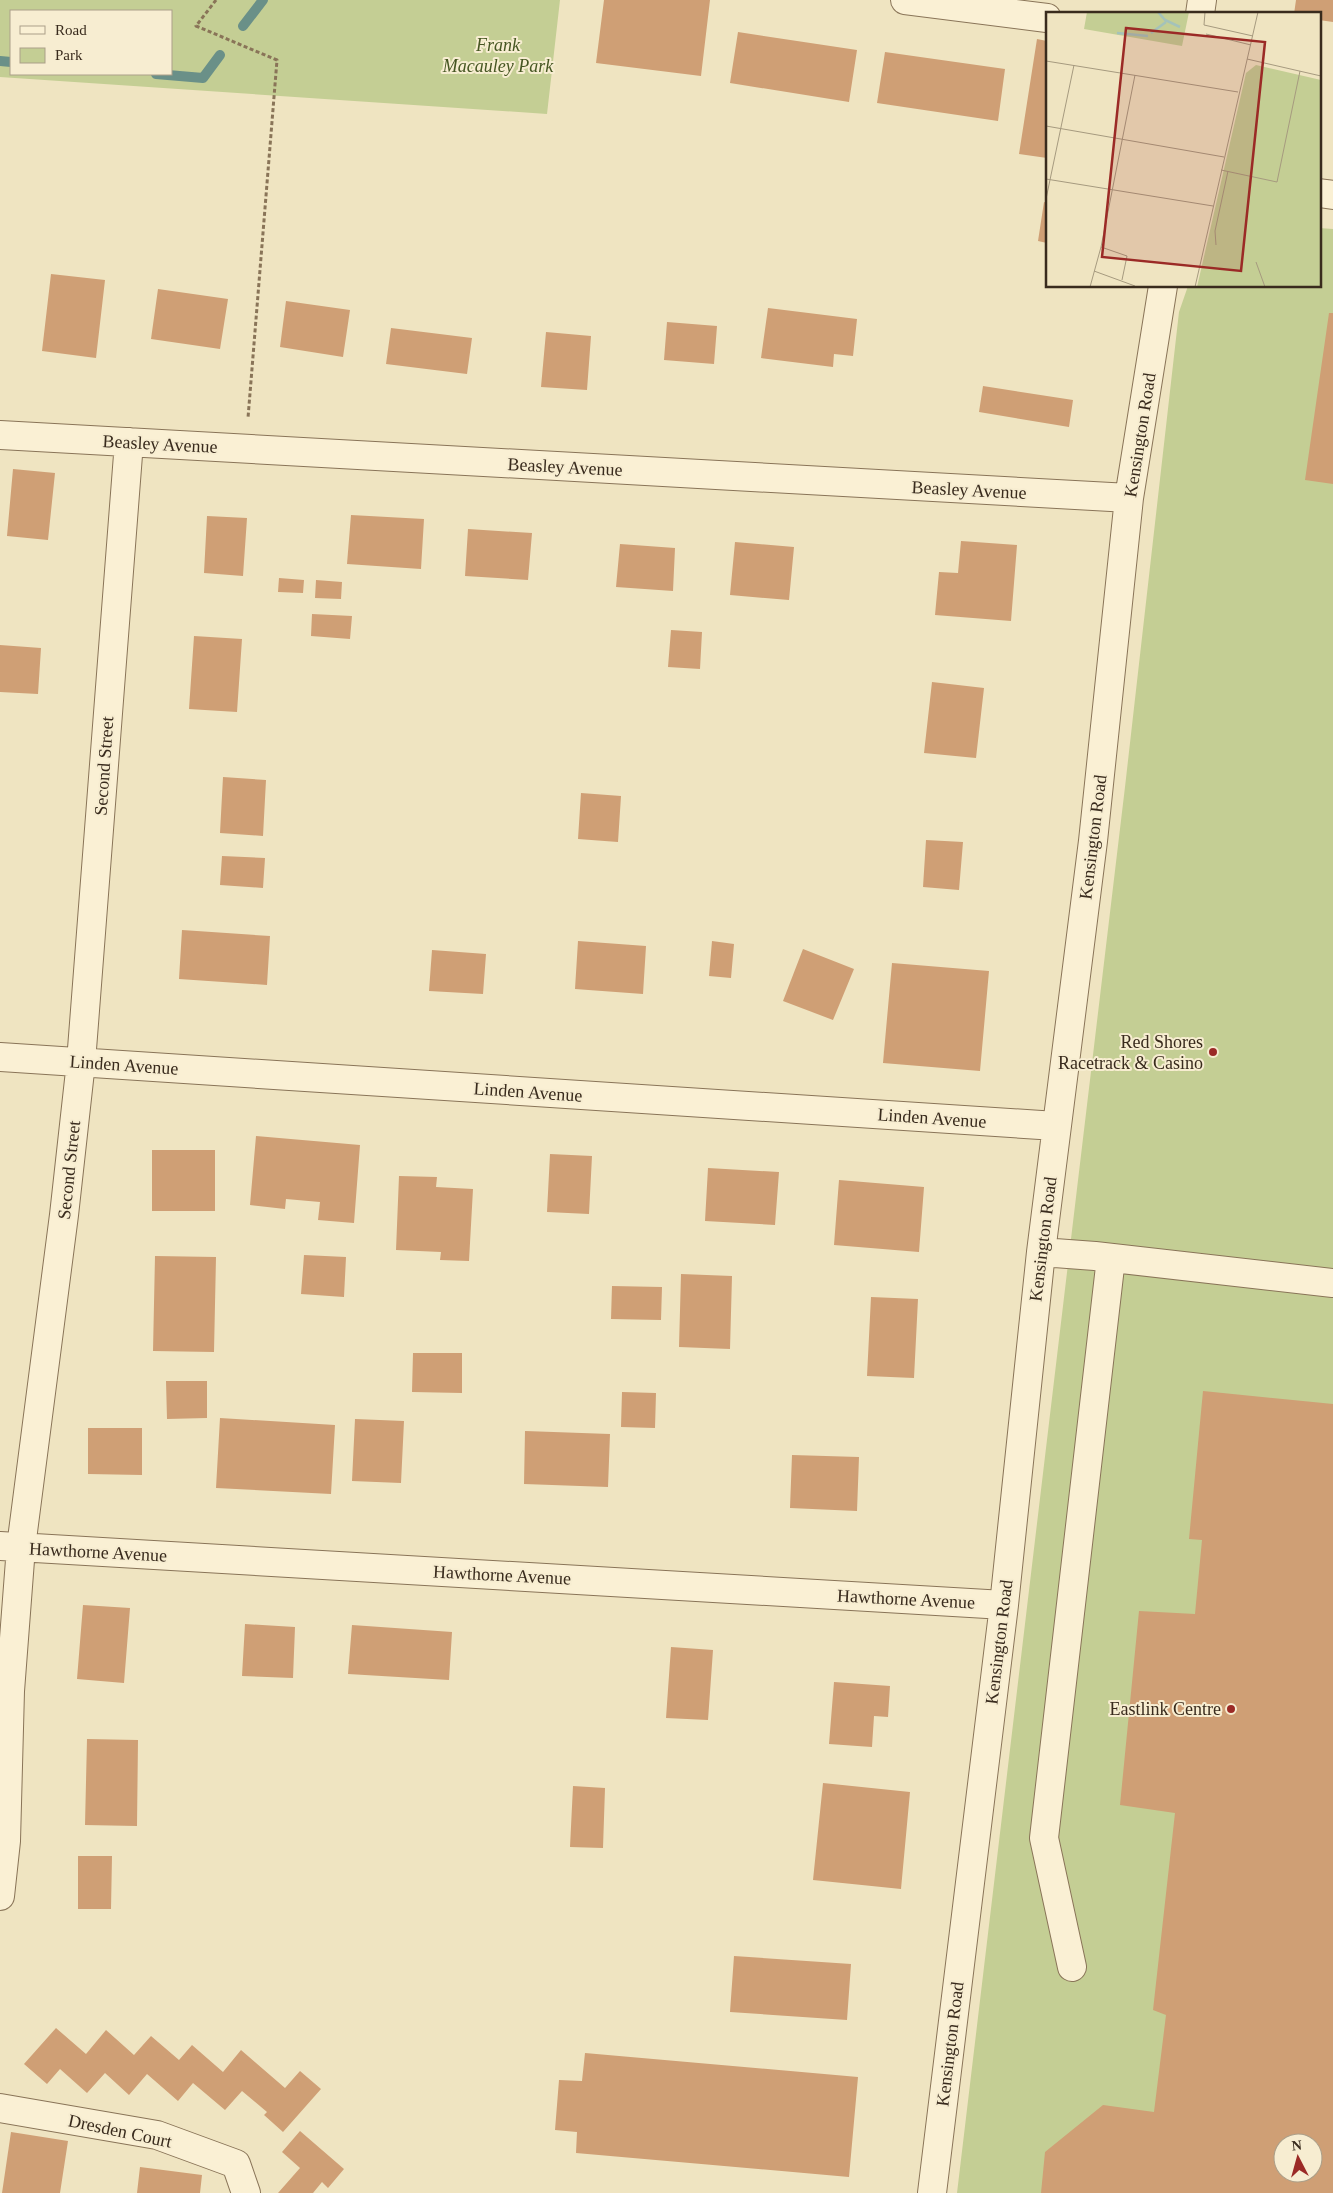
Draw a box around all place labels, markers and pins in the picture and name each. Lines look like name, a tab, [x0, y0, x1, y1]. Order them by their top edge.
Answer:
place label: Red Shores Racetrack & Casino	[1058, 1032, 1203, 1073]
marker: Red Shores Racetrack & Casino	[1207, 1046, 1219, 1058]
place label: Eastlink Centre	[1110, 1699, 1221, 1719]
marker: Eastlink Centre	[1225, 1703, 1237, 1715]

